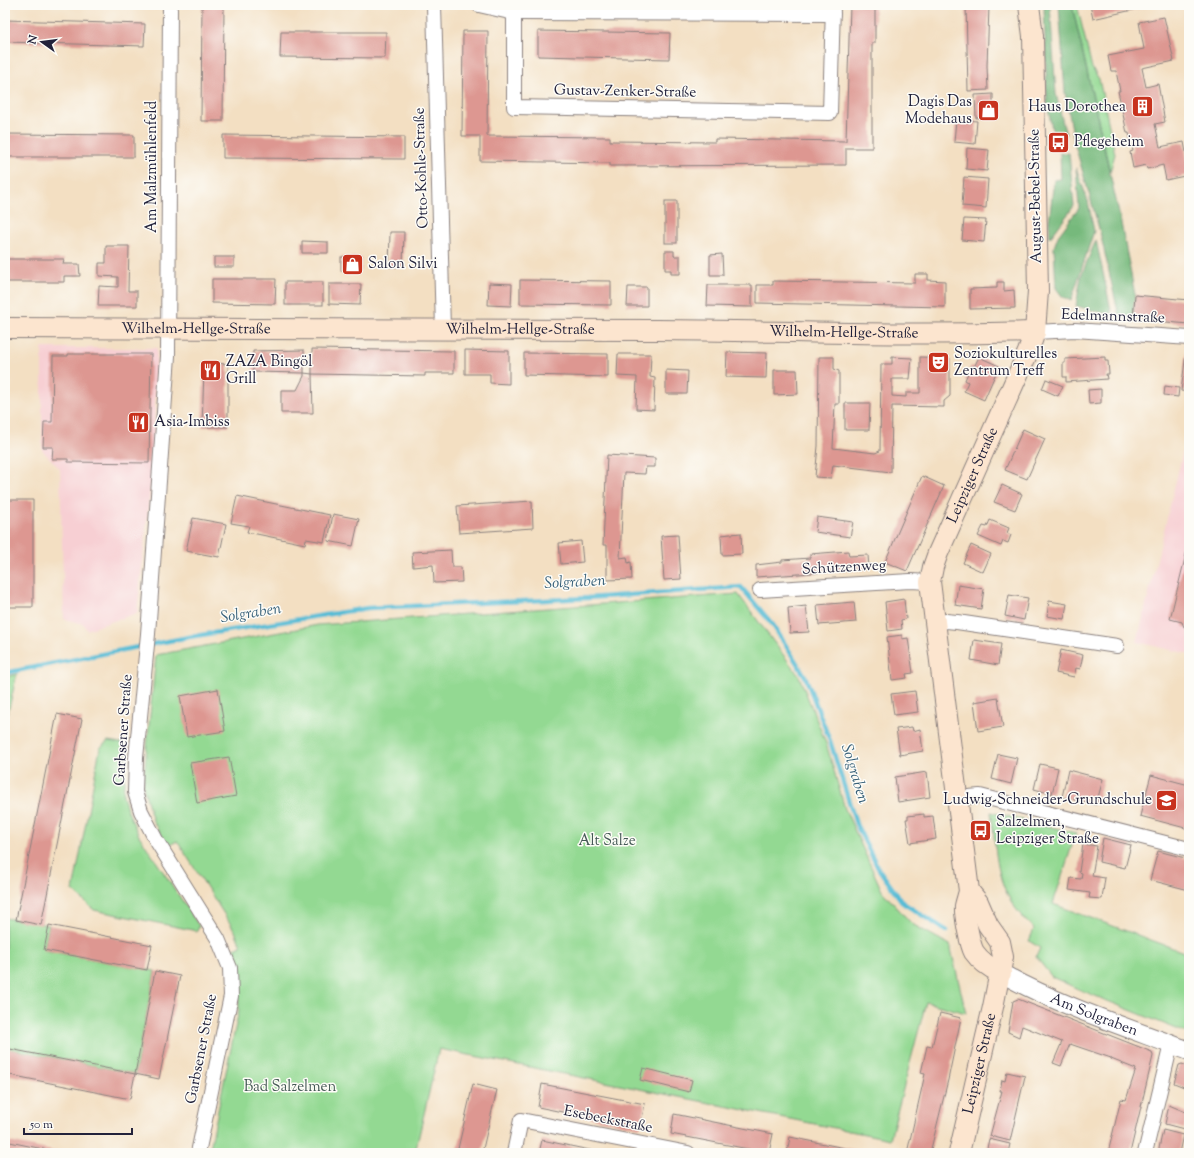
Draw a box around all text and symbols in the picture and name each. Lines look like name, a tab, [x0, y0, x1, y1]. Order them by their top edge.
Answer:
north arrow	[22, 22, 62, 62]
text: N	[24, 33, 42, 47]
street label: Gustav-Zenker-Straße	[554, 80, 696, 104]
place label: Dagis Das Modehaus	[905, 92, 972, 130]
building icon: Haus Dorothea	[1129, 94, 1155, 120]
place label: Haus Dorothea	[1028, 97, 1126, 118]
shop icon: Dagis Das Modehaus	[975, 98, 1001, 124]
street label: Am Malzmühlenfeld	[142, 100, 163, 233]
street label: Otto-Kohle-Straße	[409, 107, 435, 229]
street label: August-Bebel-Straße	[1024, 129, 1048, 263]
bus stop icon: Pflegeheim	[1046, 129, 1072, 155]
place label: Pflegeheim	[1074, 132, 1144, 153]
shop icon: Salon Silvi	[339, 251, 365, 277]
place label: Salon Silvi	[368, 254, 438, 275]
street label: Edelmannstraße	[1061, 305, 1165, 329]
street label: Wilhelm-Hellge-Straße	[121, 318, 271, 340]
street label: Wilhelm-Hellge-Straße	[445, 319, 595, 340]
street label: Wilhelm-Hellge-Straße	[769, 321, 919, 344]
place label: Soziokulturelles Zentrum Treff	[954, 344, 1057, 382]
theatre icon: Soziokulturelles Zentrum Treff	[926, 350, 952, 376]
place label: ZAZA Bingöl Grill	[226, 352, 312, 390]
restaurant icon: ZAZA Bingöl Grill	[197, 358, 223, 384]
restaurant icon: Asia-Imbiss	[126, 409, 152, 435]
place label: Asia-Imbiss	[154, 412, 230, 433]
street label: Leipziger Straße	[942, 424, 1003, 527]
street label: Schützenweg	[801, 555, 887, 581]
water label: Solgraben	[544, 570, 607, 596]
water label: Solgraben	[219, 598, 284, 630]
street label: Garbsener Straße	[110, 674, 138, 786]
water label: Solgraben	[834, 741, 874, 807]
school or university icon: Ludwig-Schneider-Grundschule	[1154, 787, 1180, 813]
place label: Ludwig-Schneider-Grundschule	[943, 790, 1152, 811]
place label: Salzelmen, Leipziger Straße	[996, 812, 1099, 850]
bus stop icon: Salzelmen, Leipziger Straße	[968, 818, 994, 844]
park label: Alt Salze	[578, 831, 636, 852]
street label: Am Solgraben	[1047, 988, 1141, 1042]
street label: Garbsener Straße	[181, 992, 223, 1106]
street label: Leipziger Straße	[958, 1011, 1002, 1116]
park label: Bad Salzelmen	[244, 1077, 337, 1098]
street label: Esebeckstraße	[562, 1101, 654, 1139]
scale bar	[24, 1110, 132, 1136]
text: 50 m	[29, 1116, 53, 1134]

